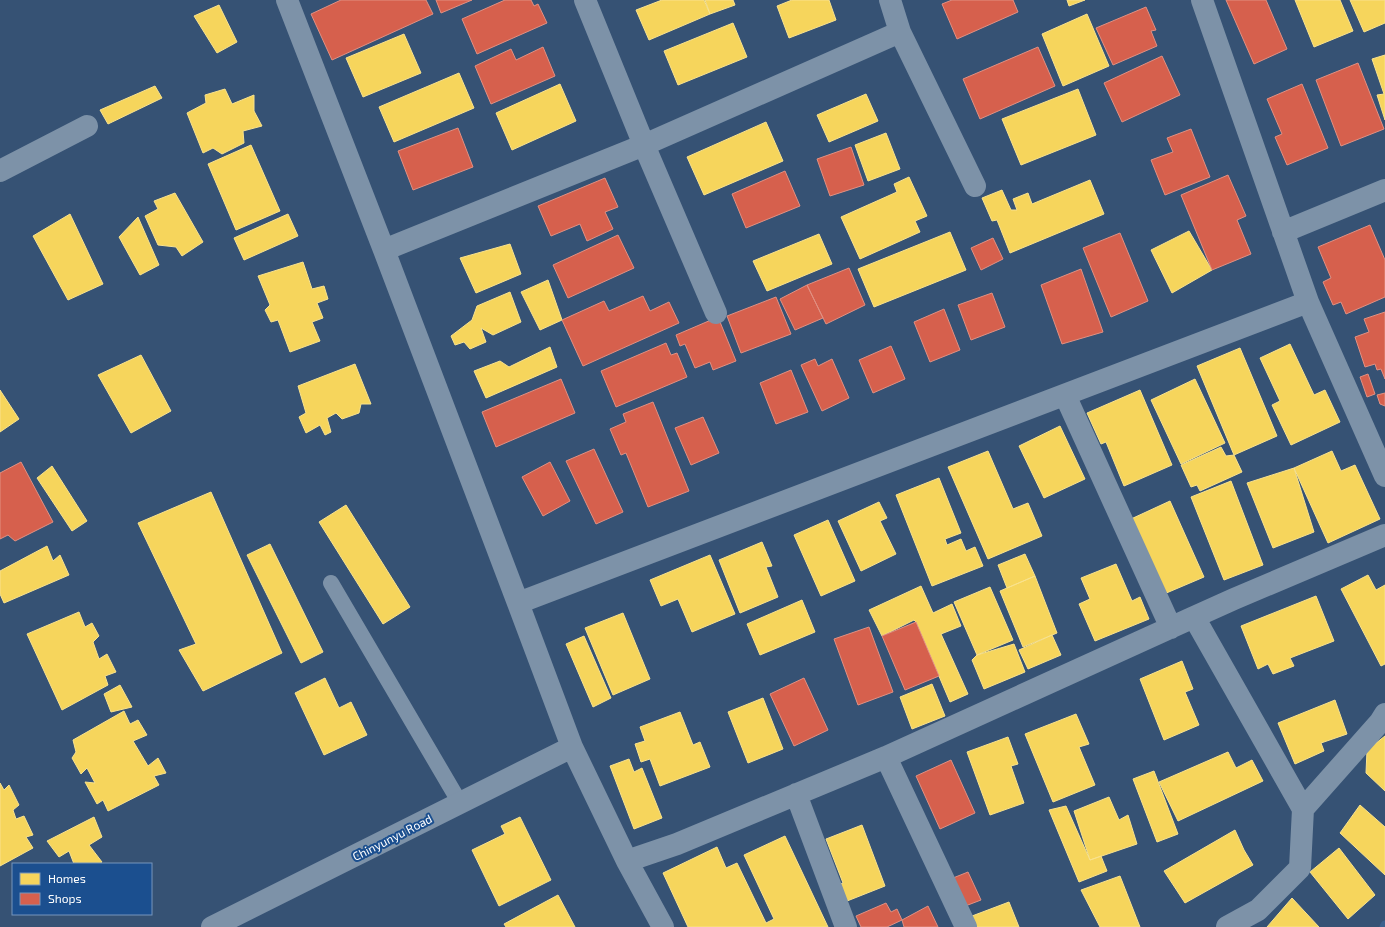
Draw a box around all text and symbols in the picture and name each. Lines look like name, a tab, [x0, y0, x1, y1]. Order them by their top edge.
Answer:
street label: Chinyunyu Road	[350, 811, 434, 863]
legend	[12, 863, 152, 915]
text: Homes	[48, 871, 86, 885]
text: Shops	[48, 891, 82, 905]

